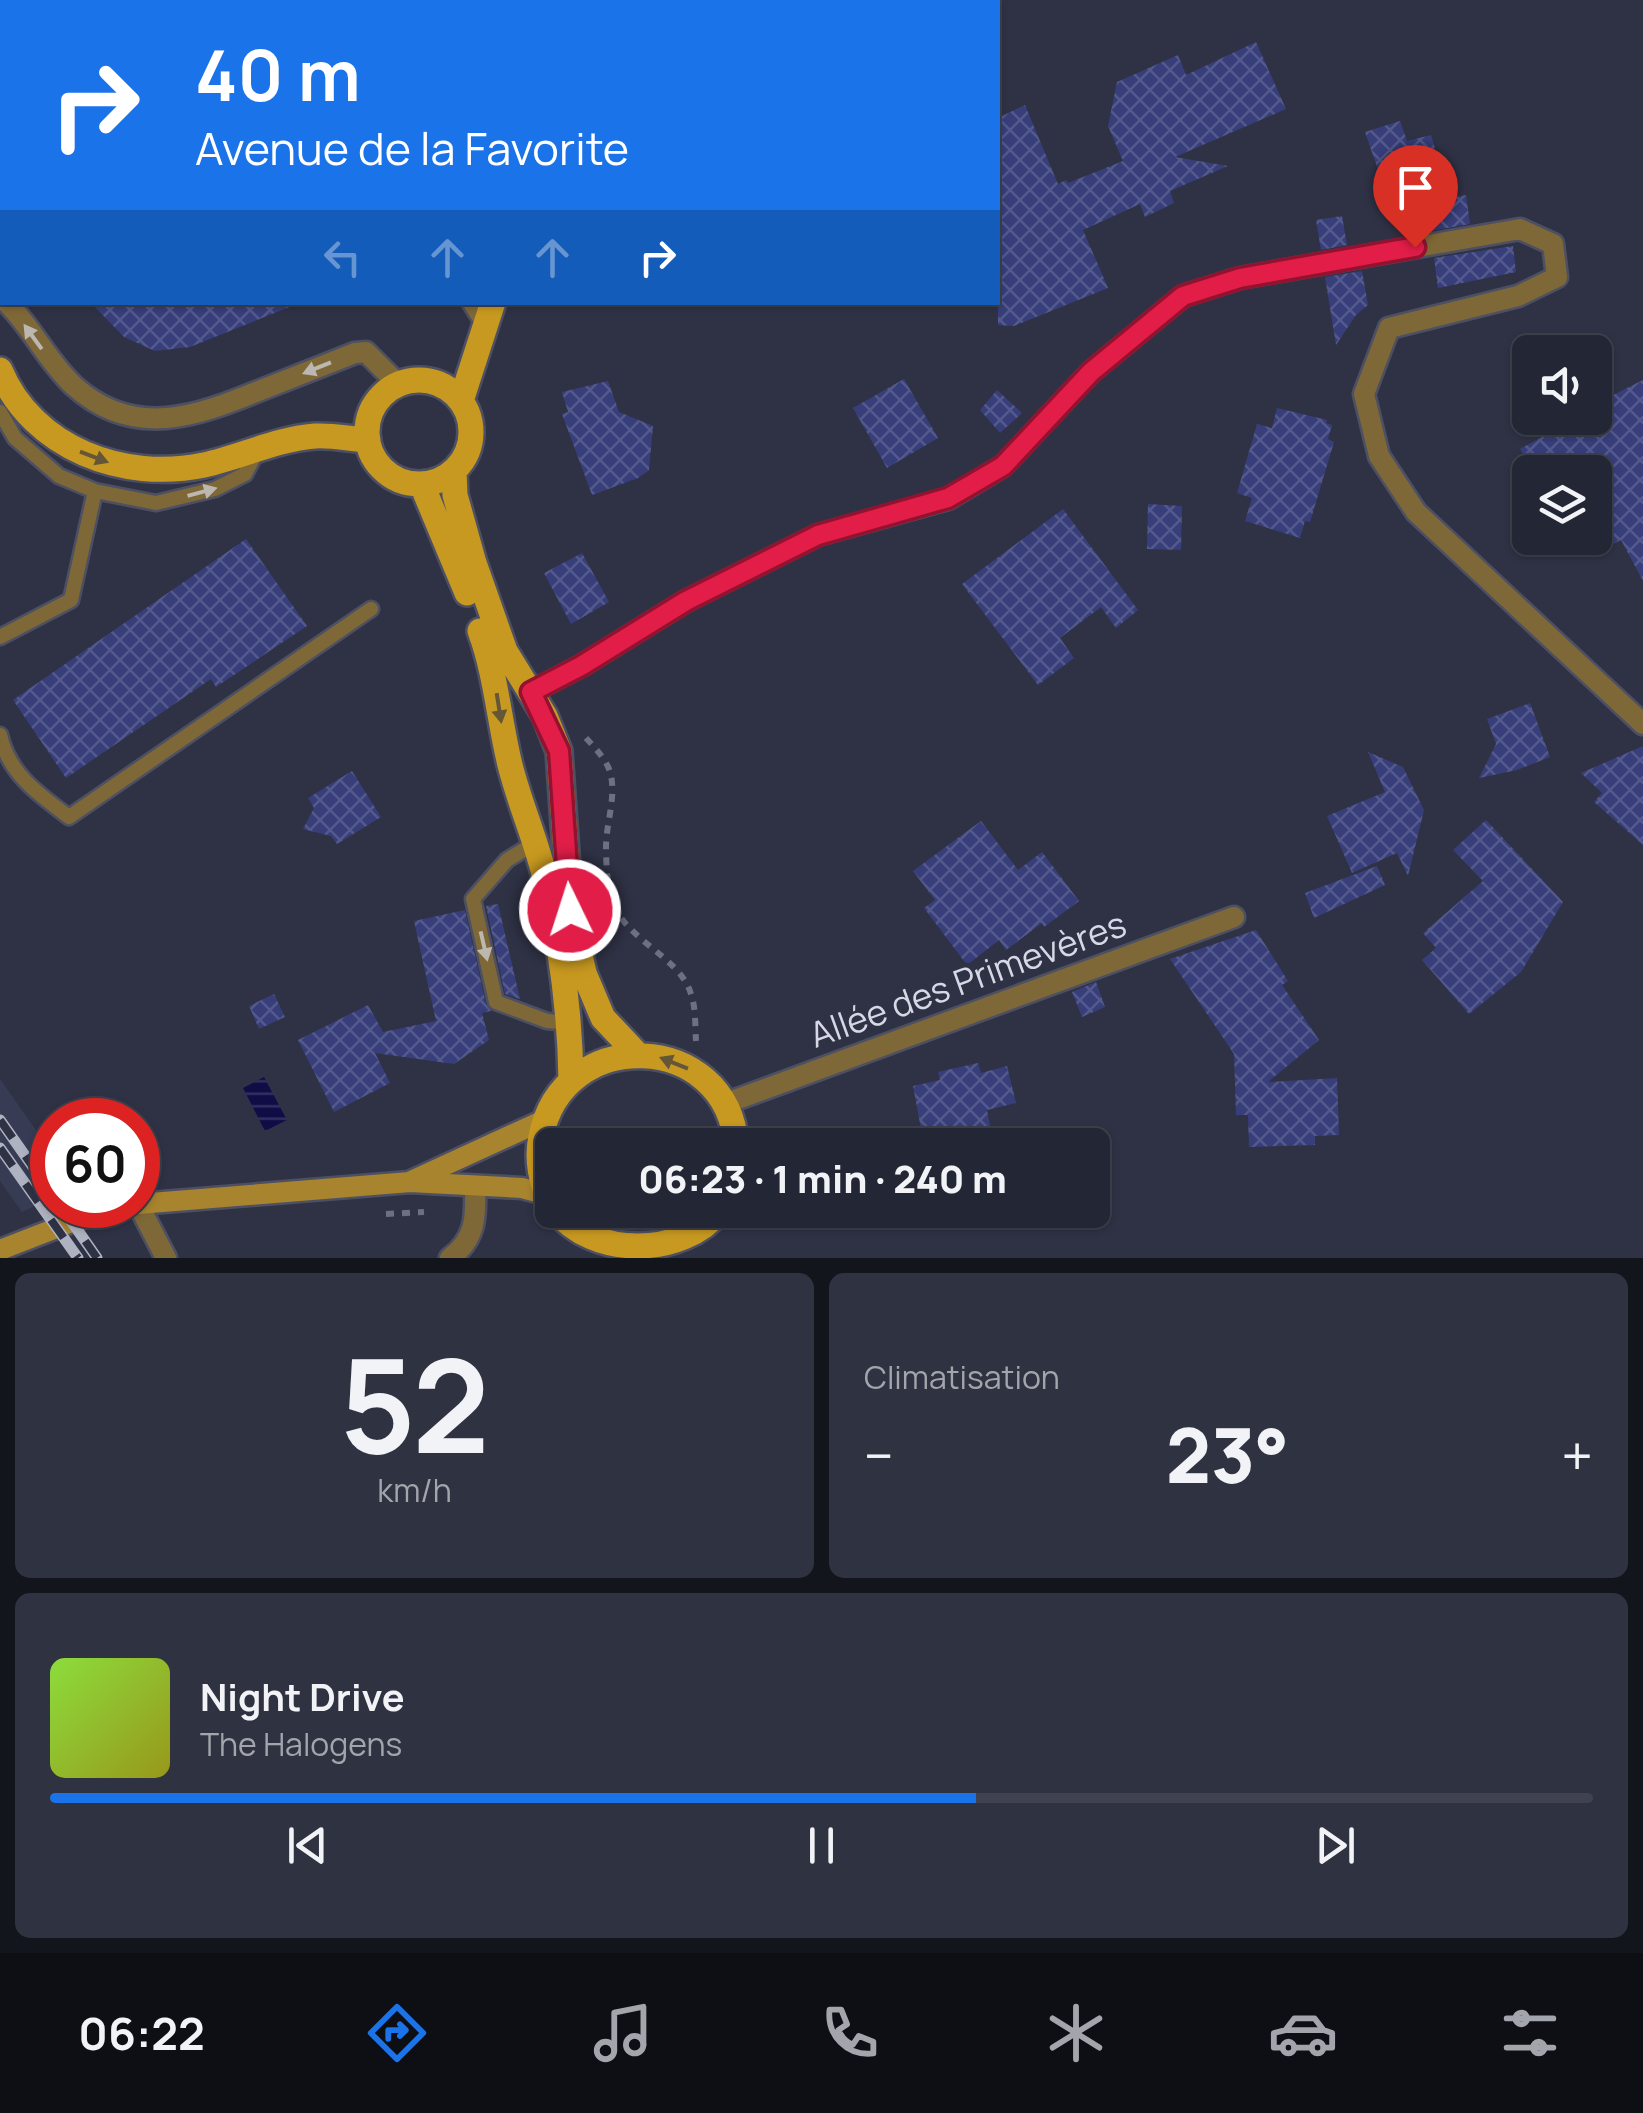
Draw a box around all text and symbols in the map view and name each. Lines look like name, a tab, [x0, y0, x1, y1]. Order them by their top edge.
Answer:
text: 40 m	[195, 26, 361, 122]
icon: right	[30, 40, 160, 170]
text: Avenue de la Favorite	[195, 117, 629, 179]
pin	[1373, 145, 1458, 248]
icon: arrive	[1388, 160, 1443, 215]
icon: left	[315, 230, 370, 285]
icon: ahead	[420, 230, 475, 285]
icon: ahead	[525, 230, 580, 285]
icon: right	[630, 230, 685, 285]
one-way arrow	[24, 324, 43, 350]
map controls	[1512, 335, 1612, 555]
button: sound	[1512, 335, 1612, 435]
one-way arrow	[302, 360, 332, 376]
one-way arrow	[79, 450, 109, 465]
button: layers	[1512, 455, 1612, 555]
one-way arrow	[187, 483, 218, 499]
one-way arrow	[492, 693, 507, 725]
position arrow	[518, 858, 622, 962]
street label: Allée des Primevères	[803, 899, 1133, 1059]
one-way arrow	[476, 931, 492, 962]
one-way arrow	[659, 1055, 689, 1070]
speed limit sign: 60	[30, 1098, 160, 1228]
text: 06:23 · 1 min · 240 m	[638, 1152, 1007, 1204]
text: 52	[339, 1314, 490, 1492]
text: Climatisation	[864, 1355, 1060, 1399]
text: 23°	[1166, 1403, 1289, 1506]
text: −	[864, 1417, 894, 1493]
text: +	[1561, 1417, 1593, 1493]
text: km/h	[377, 1468, 452, 1512]
text: Night Drive	[200, 1670, 405, 1722]
text: The Halogens	[200, 1722, 402, 1766]
icon: previous	[280, 1818, 335, 1873]
icon: pause	[794, 1818, 849, 1873]
icon: next	[1308, 1818, 1363, 1873]
icon: directions	[362, 1998, 432, 2068]
icon: music	[588, 1998, 658, 2068]
icon: phone	[815, 1998, 885, 2068]
icon: climate	[1041, 1998, 1111, 2068]
icon: car	[1268, 1998, 1338, 2068]
icon: filters	[1495, 1998, 1565, 2068]
text: 06:22	[78, 2002, 205, 2064]

